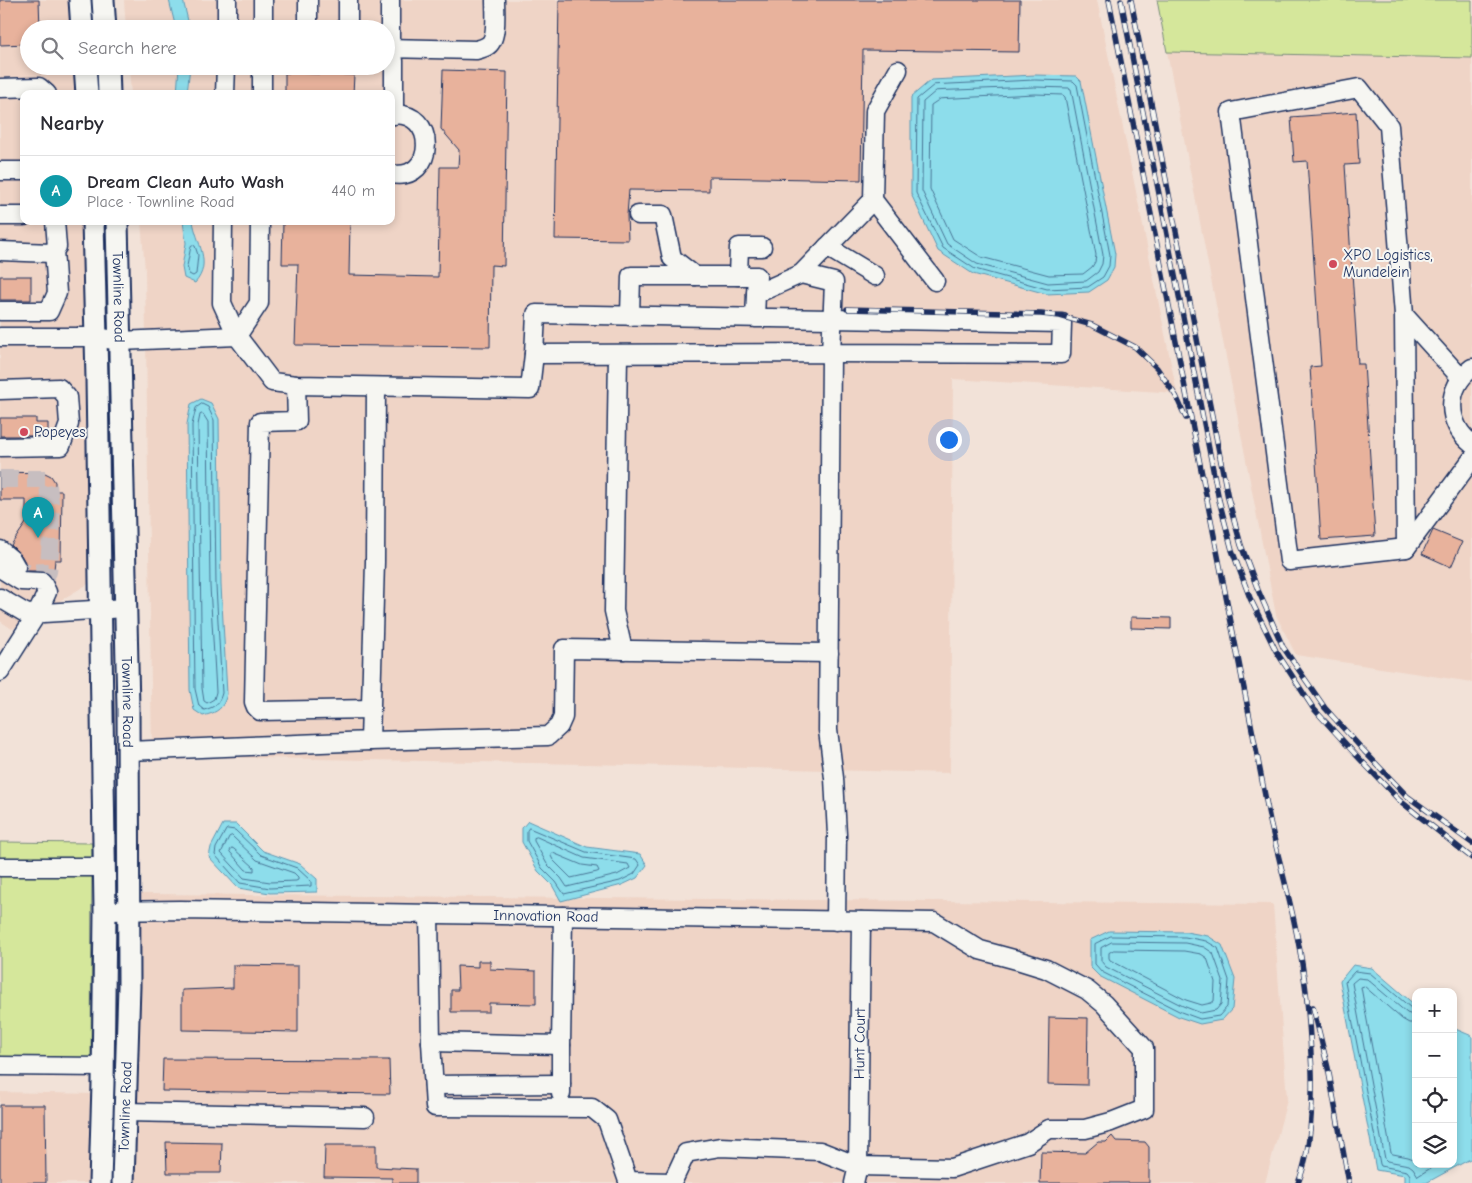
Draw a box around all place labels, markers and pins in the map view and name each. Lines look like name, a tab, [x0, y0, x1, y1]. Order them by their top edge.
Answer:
place label: XPO Logistics, Mundelein	[1343, 246, 1433, 281]
marker: XPO Logistics, Mundelein	[1327, 258, 1339, 270]
place label: Popeyes	[34, 423, 85, 441]
marker: Popeyes	[18, 426, 30, 438]
pin: A	[22, 497, 54, 538]

